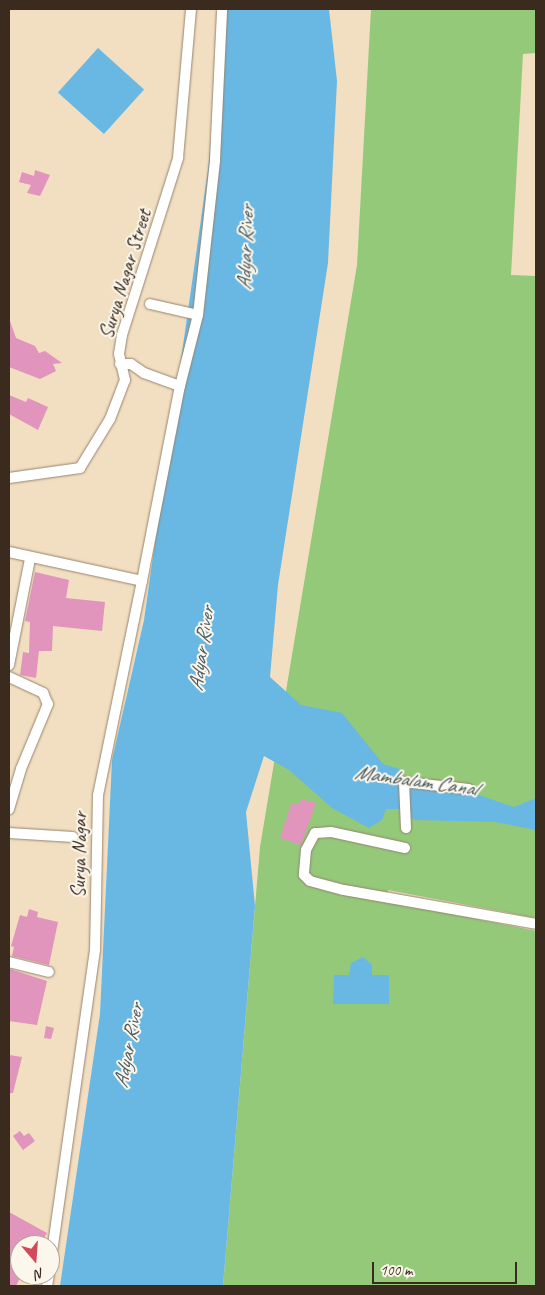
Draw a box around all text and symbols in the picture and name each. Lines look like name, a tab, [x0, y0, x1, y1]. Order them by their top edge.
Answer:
water label: Adyar River	[231, 205, 259, 291]
street label: Surya Nagar Street	[94, 206, 156, 342]
water label: Adyar River	[183, 605, 219, 693]
water label: Mambalam Canal	[353, 759, 479, 801]
street label: Surya Nagar	[66, 811, 92, 899]
water label: Adyar River	[108, 1002, 148, 1090]
north arrow	[10, 1235, 60, 1285]
scale bar	[375, 1252, 520, 1284]
text: 100 m	[380, 1261, 412, 1280]
text: N	[33, 1264, 46, 1283]

